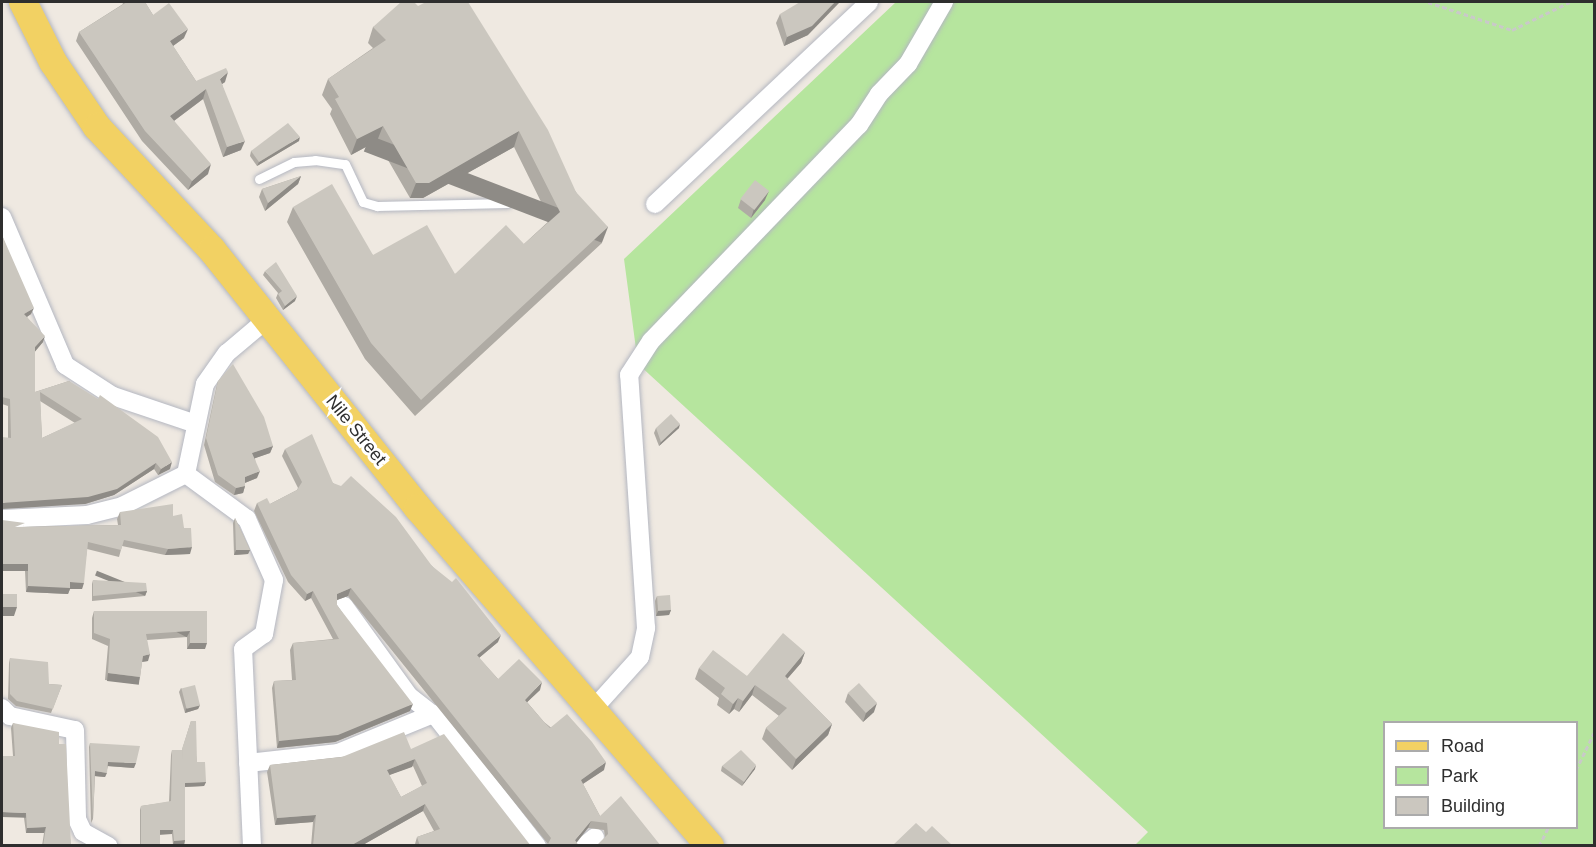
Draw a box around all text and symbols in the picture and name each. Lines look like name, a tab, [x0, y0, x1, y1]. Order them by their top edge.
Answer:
street label: Nile Street	[321, 391, 391, 469]
legend	[1383, 721, 1578, 829]
text: Road	[1441, 736, 1484, 756]
text: Park	[1441, 766, 1478, 786]
text: Building	[1441, 796, 1505, 816]

